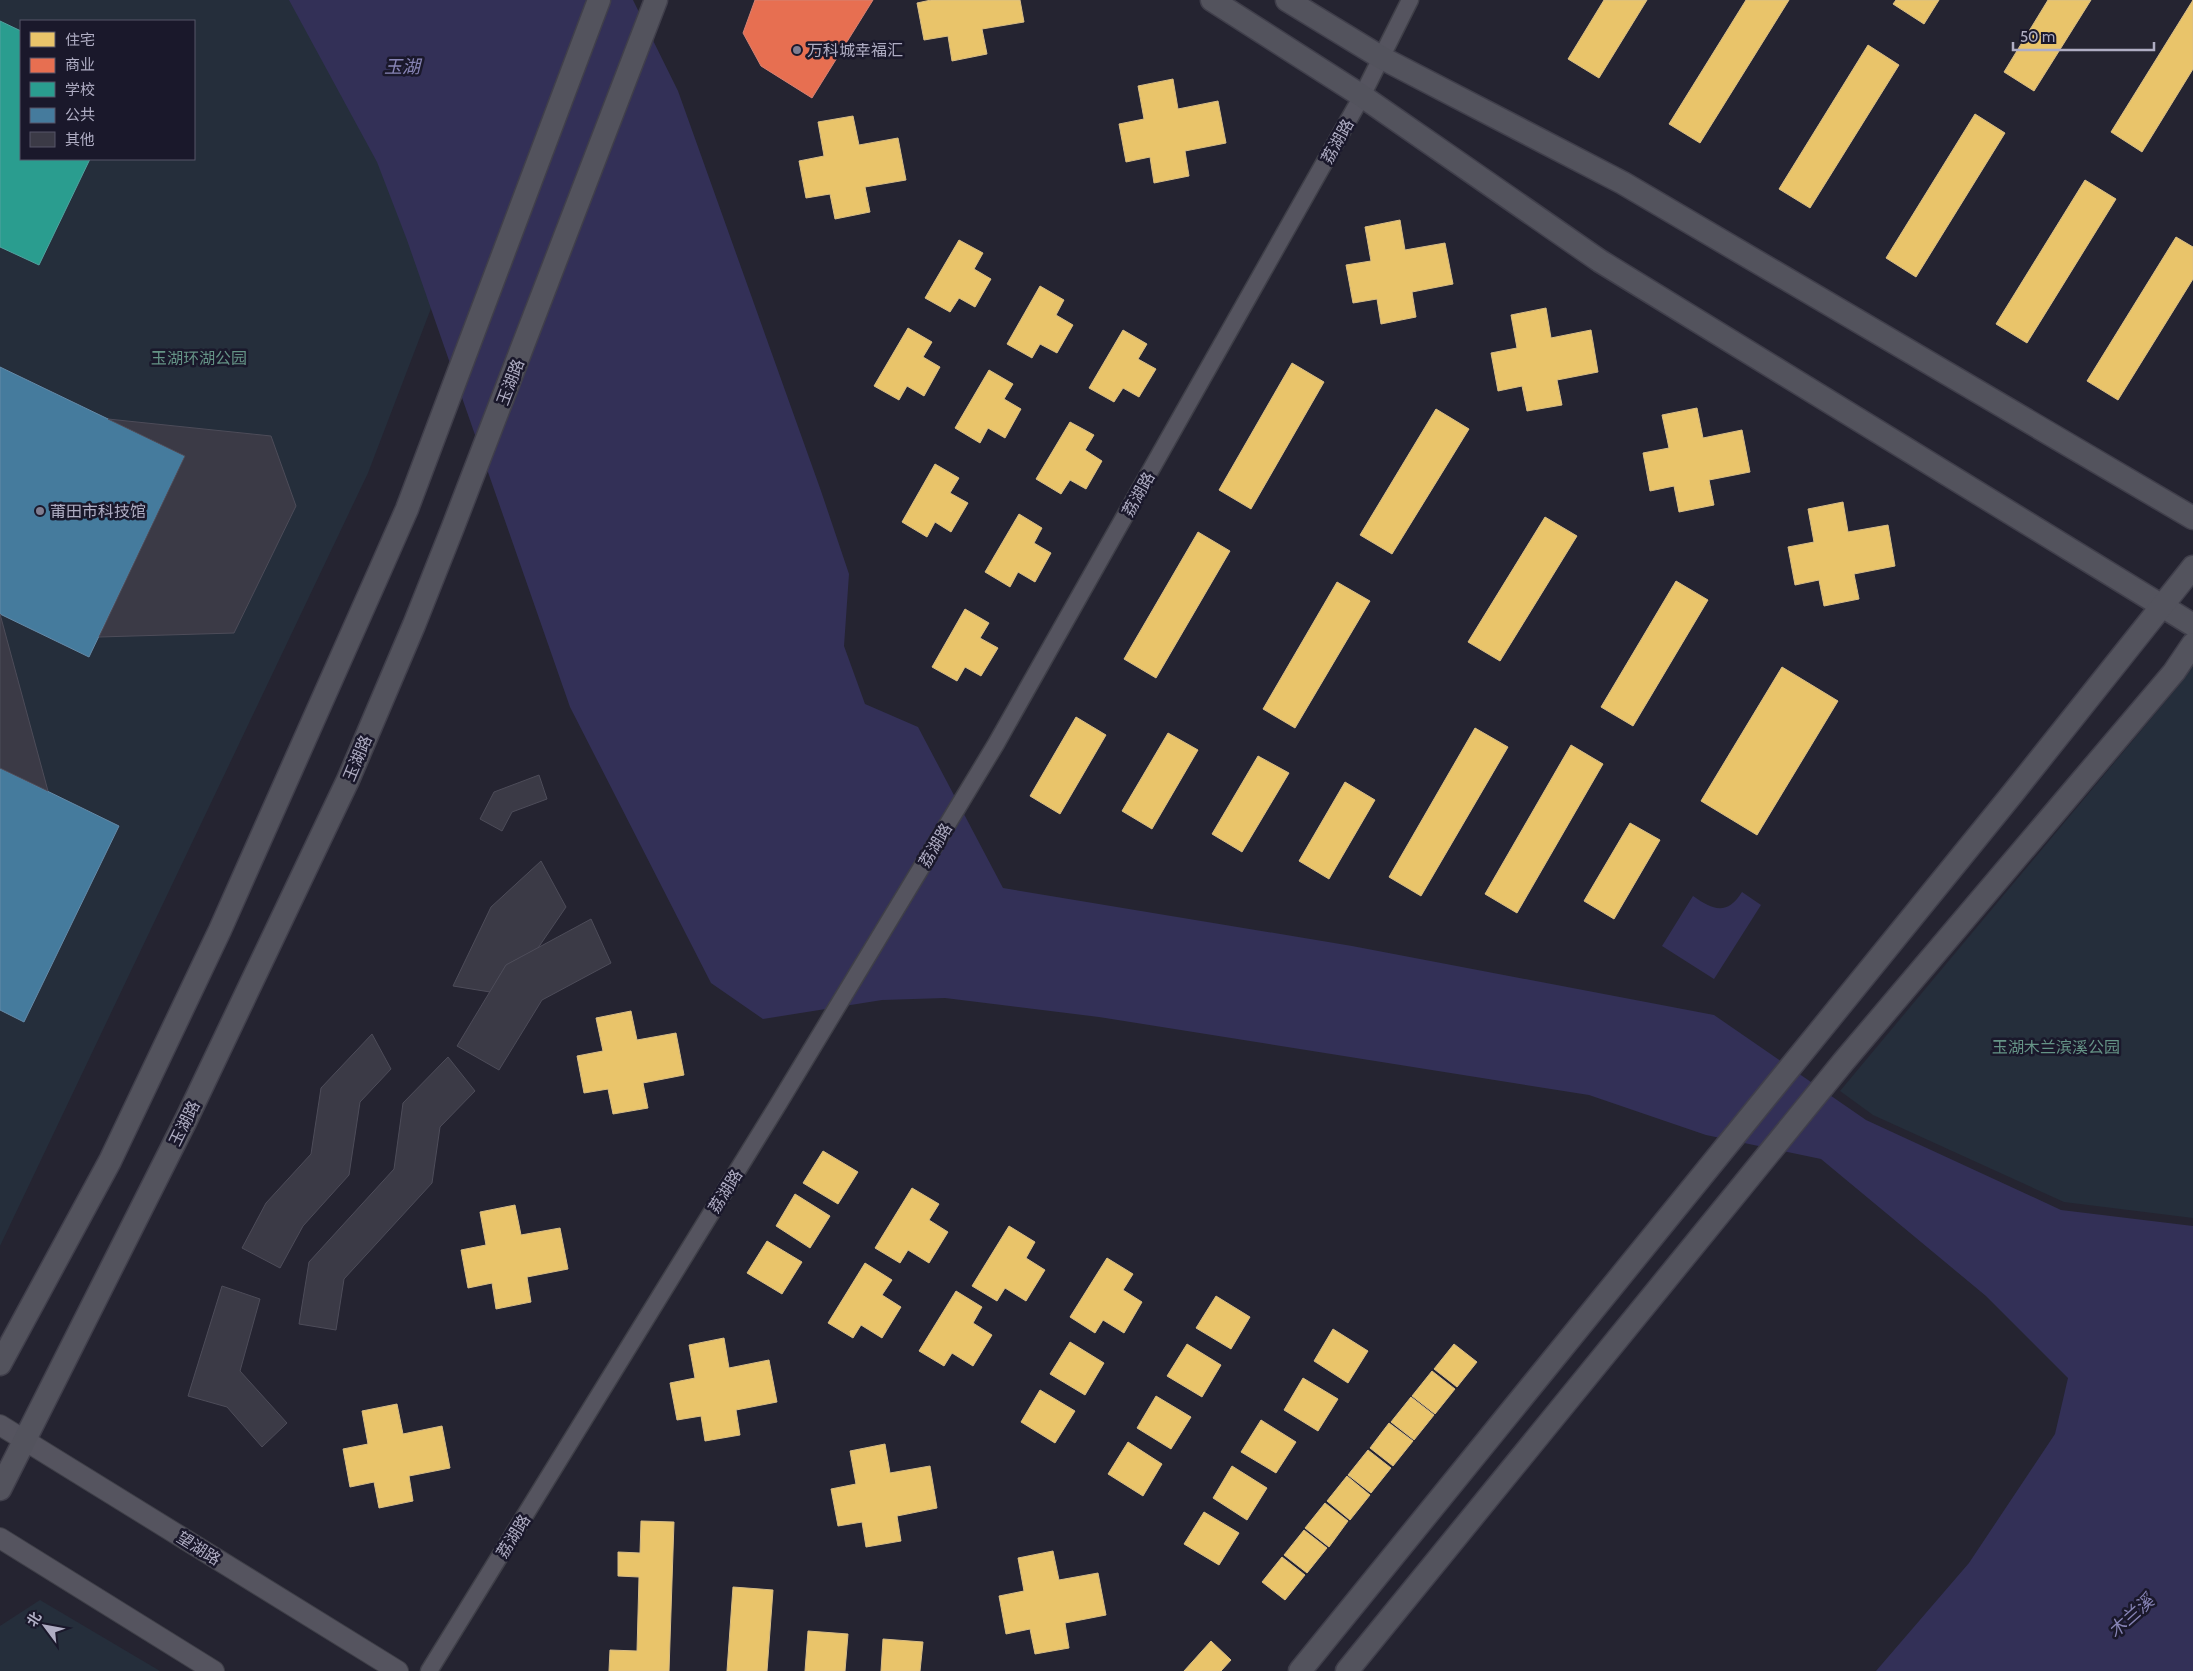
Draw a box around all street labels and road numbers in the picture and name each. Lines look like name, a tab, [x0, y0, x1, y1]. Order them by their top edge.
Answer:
street label: 荔湖路	[1317, 116, 1357, 167]
street label: 玉湖路	[493, 356, 528, 408]
street label: 荔湖路	[1118, 469, 1158, 520]
street label: 玉湖路	[339, 732, 376, 784]
street label: 荔湖路	[915, 820, 956, 871]
street label: 玉湖路	[165, 1097, 204, 1149]
street label: 荔湖路	[705, 1166, 746, 1217]
street label: 荔湖路	[493, 1511, 534, 1562]
street label: 望湖路	[173, 1528, 224, 1569]

